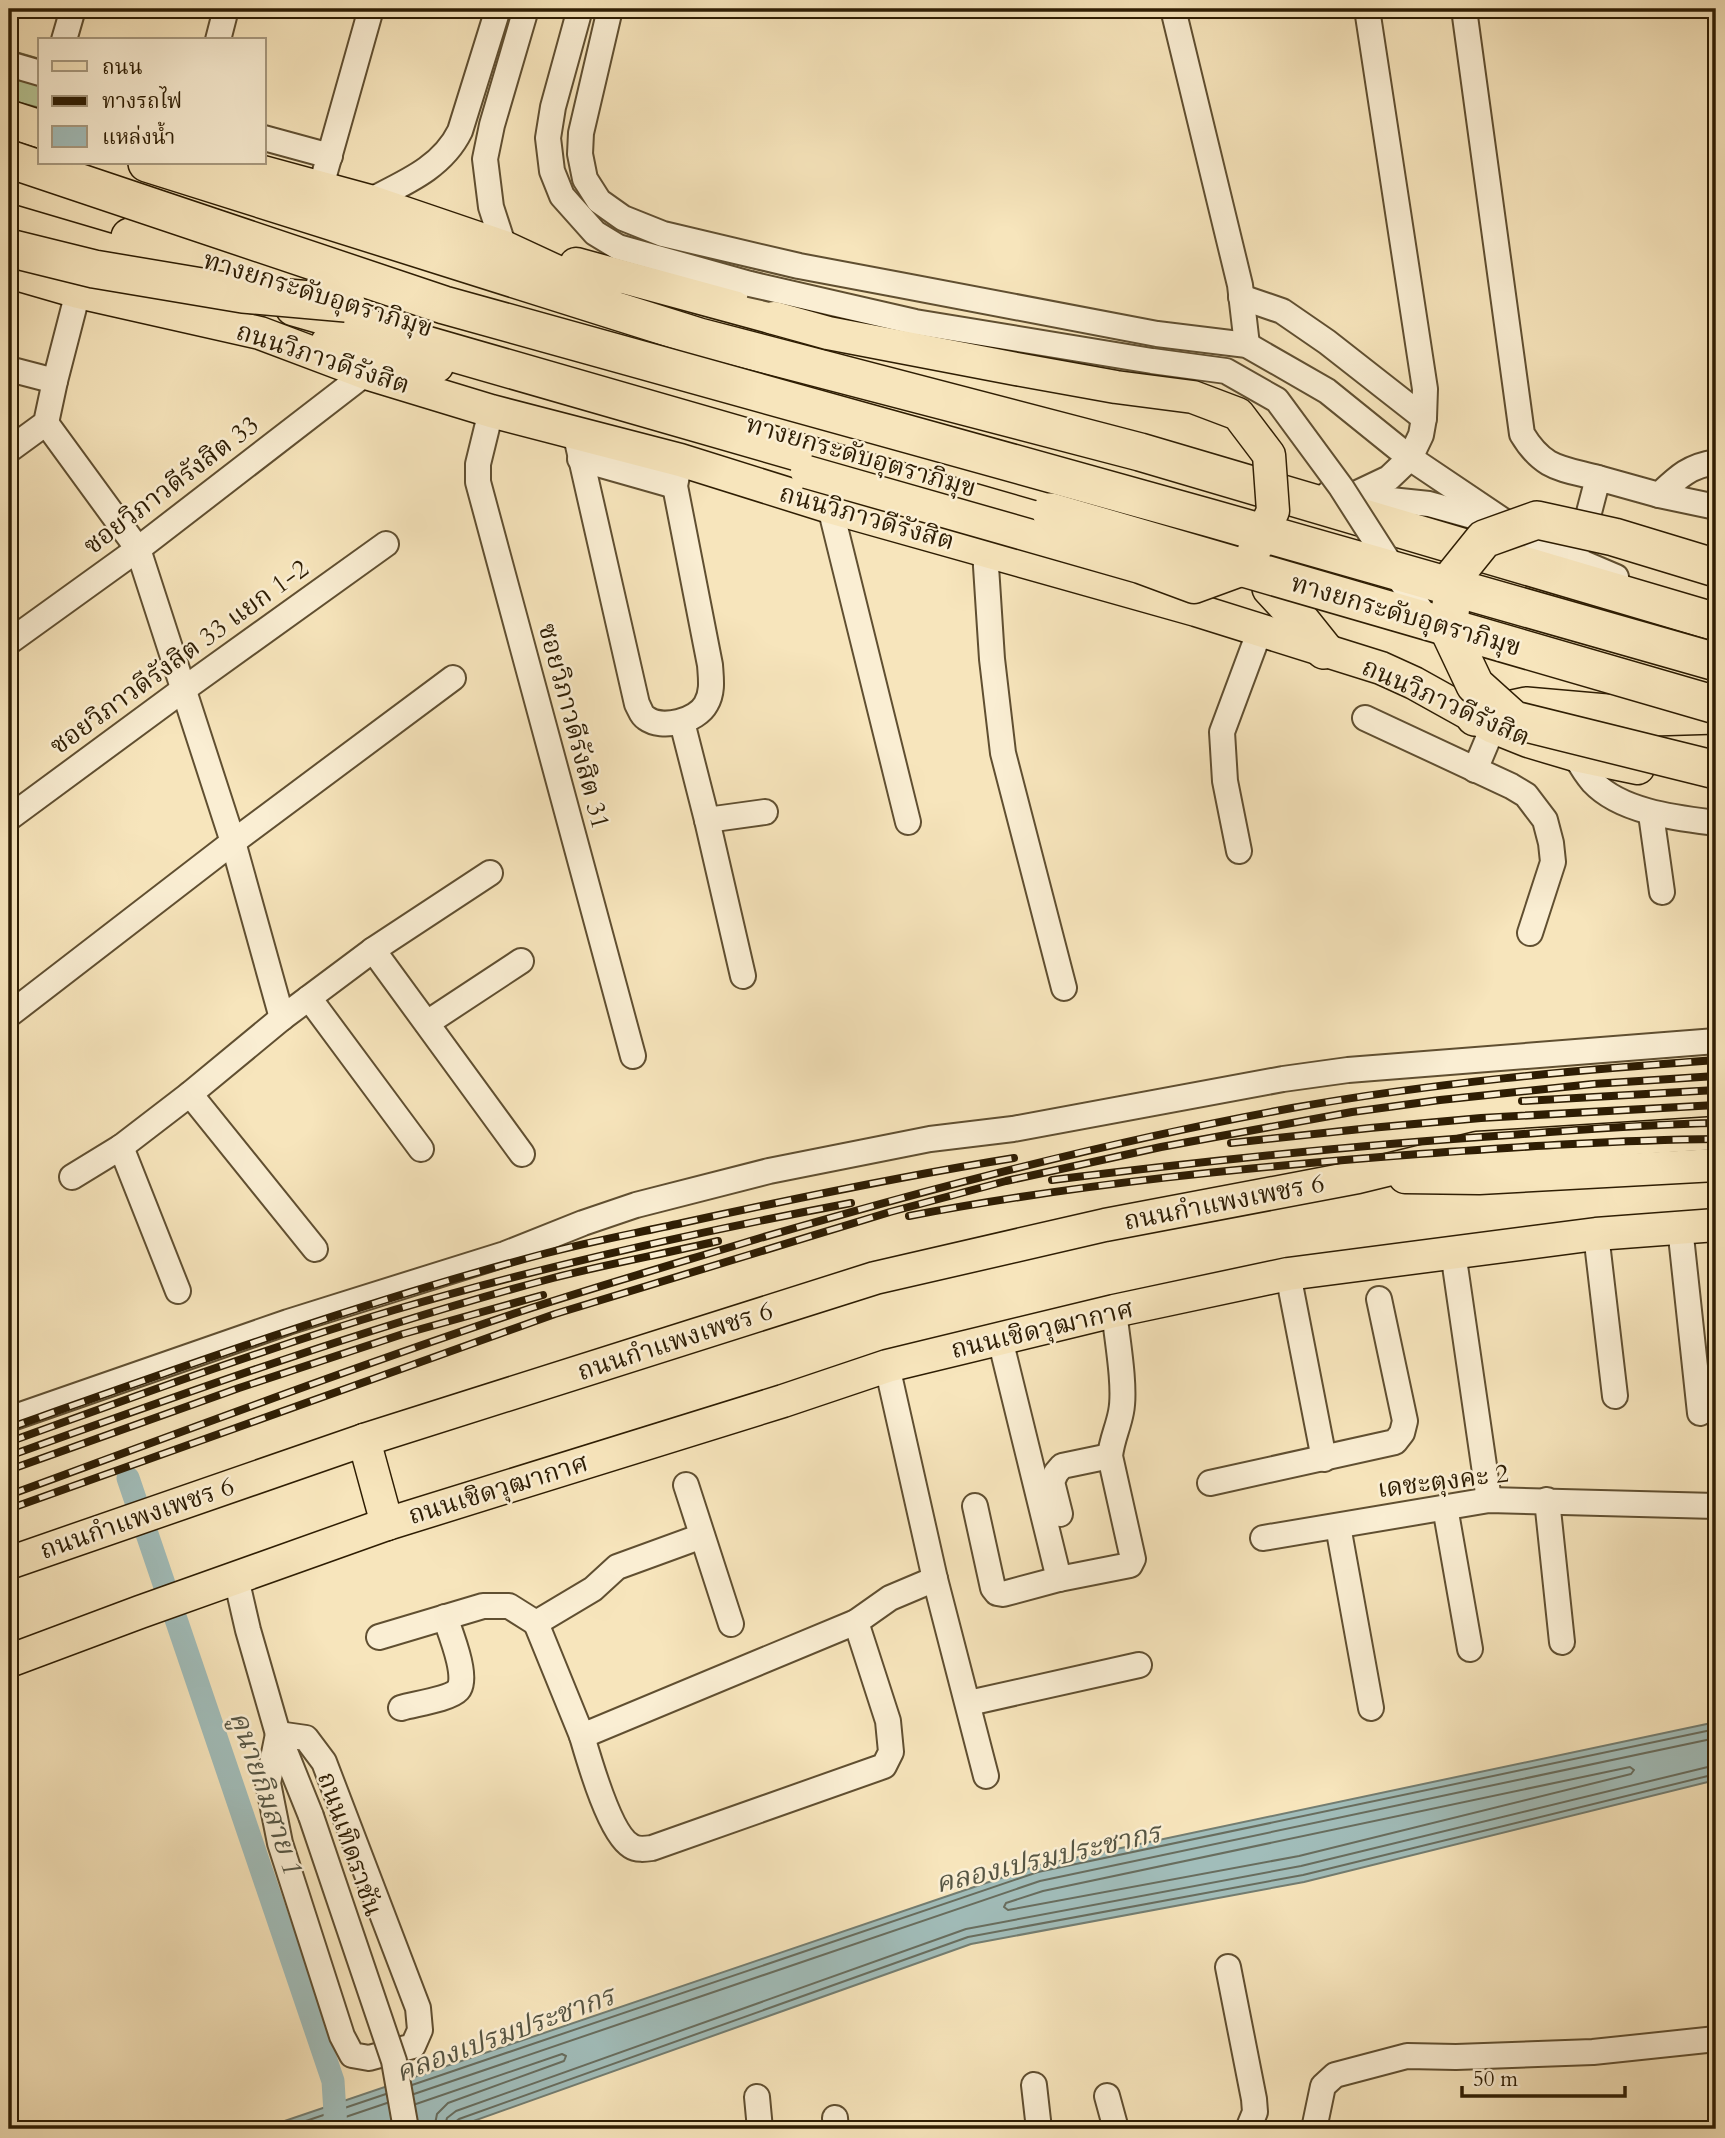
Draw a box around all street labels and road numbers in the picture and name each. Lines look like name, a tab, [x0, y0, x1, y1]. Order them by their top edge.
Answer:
street label: ทางยกระดับอุตราภิมุข	[199, 242, 437, 346]
street label: ถนนวิภาวดีรังสิต	[232, 313, 414, 403]
street label: ทางยกระดับอุตราภิมุข	[742, 406, 980, 506]
street label: ซอยวิภาวดีรังสิต 33	[76, 407, 266, 563]
street label: ถนนวิภาวดีรังสิต	[775, 475, 959, 559]
street label: ซอยวิภาวดีรังสิต 33 แยก 1-2	[42, 551, 316, 763]
street label: ทางยกระดับอุตราภิมุข	[1287, 565, 1525, 665]
street label: ซอยวิภาวดีรังสิต 31	[530, 619, 618, 833]
street label: ถนนวิภาวดีรังสิต	[1356, 649, 1536, 755]
street label: ถนนกำแพงเพชร 6	[1121, 1165, 1327, 1239]
street label: ถนนเชิดวุฒากาศ	[947, 1291, 1137, 1367]
street label: ถนนกำแพงเพชร 6	[573, 1293, 777, 1389]
street label: ถนนเชิดวุฒากาศ	[404, 1445, 592, 1533]
street label: เดชะตุงคะ 2	[1375, 1456, 1511, 1506]
street label: ถนนกำแพงเพชร 6	[35, 1468, 239, 1568]
street label: ถนนเทิดราชัน	[309, 1767, 391, 1921]

